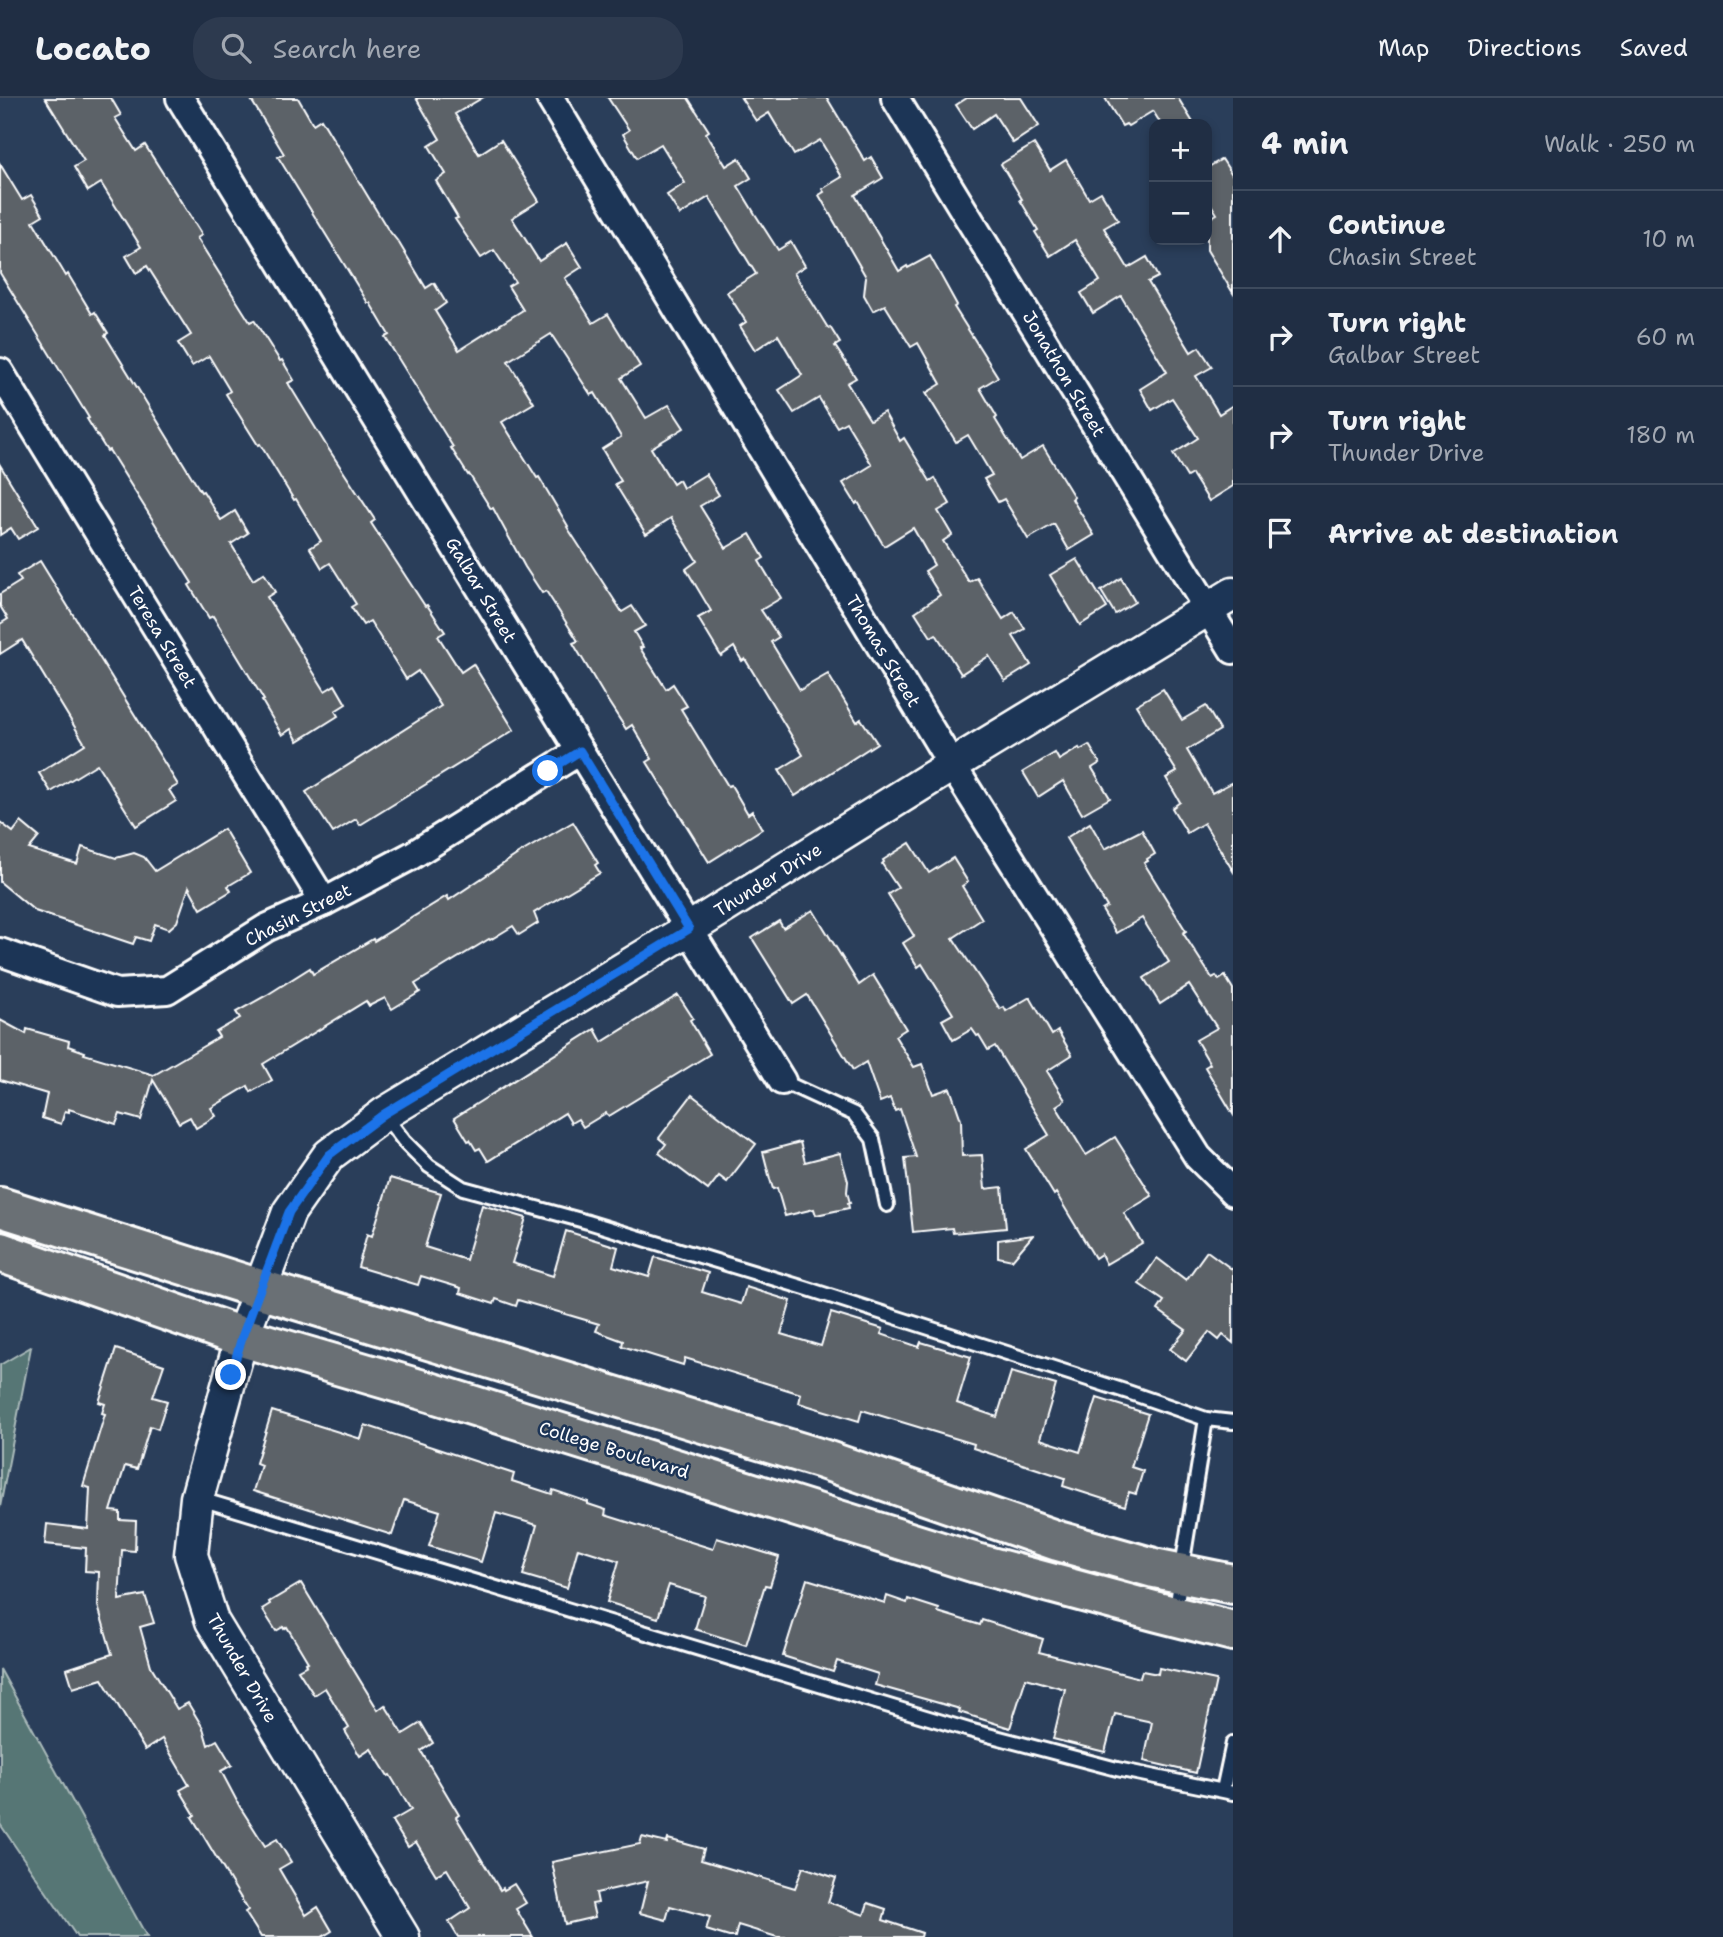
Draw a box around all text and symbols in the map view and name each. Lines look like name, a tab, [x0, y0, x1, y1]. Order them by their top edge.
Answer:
search box	[193, 17, 683, 80]
text: Locato	[35, 26, 151, 71]
icon: search	[217, 29, 255, 67]
text: Search here	[273, 31, 421, 66]
text: Map	[1378, 32, 1429, 64]
text: Directions	[1467, 32, 1582, 64]
text: Saved	[1620, 32, 1688, 64]
map controls	[1149, 119, 1212, 245]
button: +	[1149, 119, 1212, 182]
text: 4 min	[1261, 123, 1348, 164]
text: Walk · 250 m	[1544, 129, 1695, 159]
button: −	[1149, 182, 1212, 245]
text: Continue	[1328, 207, 1446, 242]
icon: ahead	[1261, 220, 1299, 258]
text: 10 m	[1642, 224, 1695, 254]
text: Chasin Street	[1328, 242, 1477, 272]
text: Turn right	[1328, 305, 1466, 340]
street label: Jonathon Street	[1017, 307, 1111, 442]
icon: right	[1261, 318, 1299, 356]
text: 60 m	[1636, 322, 1695, 352]
text: Galbar Street	[1328, 340, 1480, 370]
text: Turn right	[1328, 403, 1466, 438]
icon: right	[1261, 416, 1299, 454]
text: 180 m	[1626, 420, 1695, 450]
text: Thunder Drive	[1328, 438, 1485, 468]
icon: arrive	[1261, 514, 1299, 552]
text: Arrive at destination	[1328, 516, 1618, 551]
street label: Galbar Street	[440, 533, 522, 647]
street label: Teresa Street	[122, 582, 202, 693]
street label: Thomas Street	[840, 590, 926, 712]
route start	[532, 755, 563, 786]
street label: Thunder Drive	[710, 837, 826, 923]
street label: Chasin Street	[241, 878, 355, 952]
route end	[215, 1359, 246, 1390]
street label: College Boulevard	[536, 1416, 692, 1484]
street label: Thunder Drive	[201, 1609, 283, 1727]

